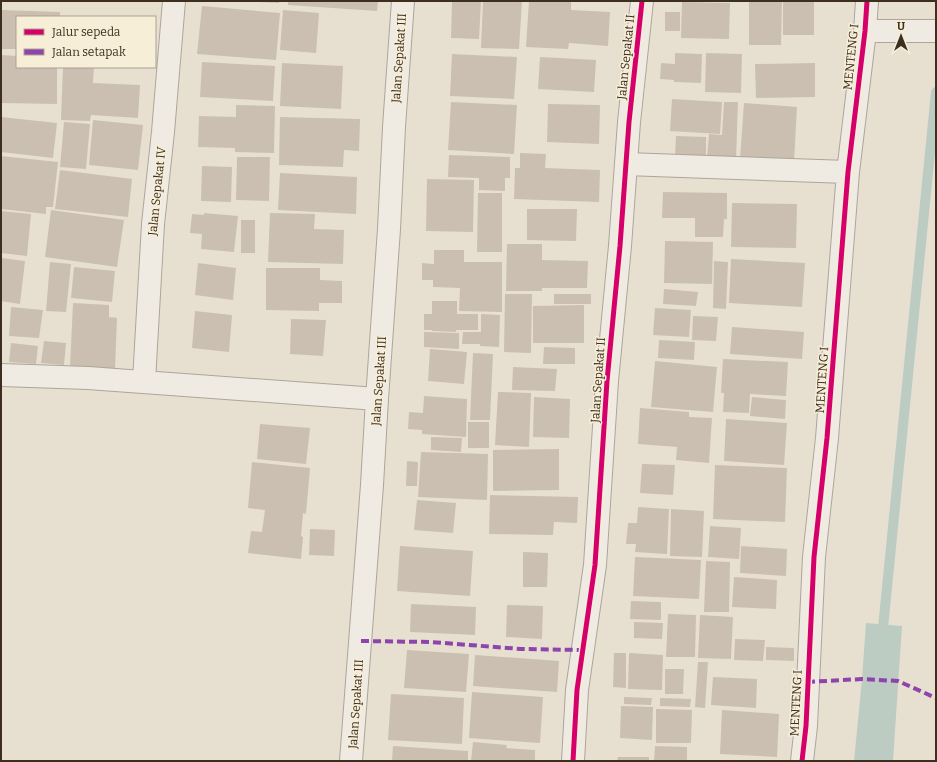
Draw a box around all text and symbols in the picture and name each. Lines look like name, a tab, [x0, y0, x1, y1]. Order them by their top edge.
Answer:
street label: Jalan Sepakat III	[389, 13, 409, 104]
street label: Jalan Sepakat II	[614, 14, 637, 101]
legend	[16, 16, 156, 68]
north arrow	[881, 16, 921, 56]
text: U	[897, 20, 905, 33]
street label: MENTENG I	[841, 23, 861, 91]
text: Jalur sepeda	[51, 25, 121, 39]
text: Jalan setapak	[51, 45, 126, 59]
street label: Jalan Sepakat IV	[145, 145, 169, 237]
street label: Jalan Sepakat III	[369, 336, 389, 427]
street label: Jalan Sepakat II	[588, 337, 608, 424]
street label: MENTENG I	[813, 346, 831, 414]
street label: Jalan Sepakat III	[346, 659, 366, 750]
street label: MENTENG I	[787, 669, 805, 737]

